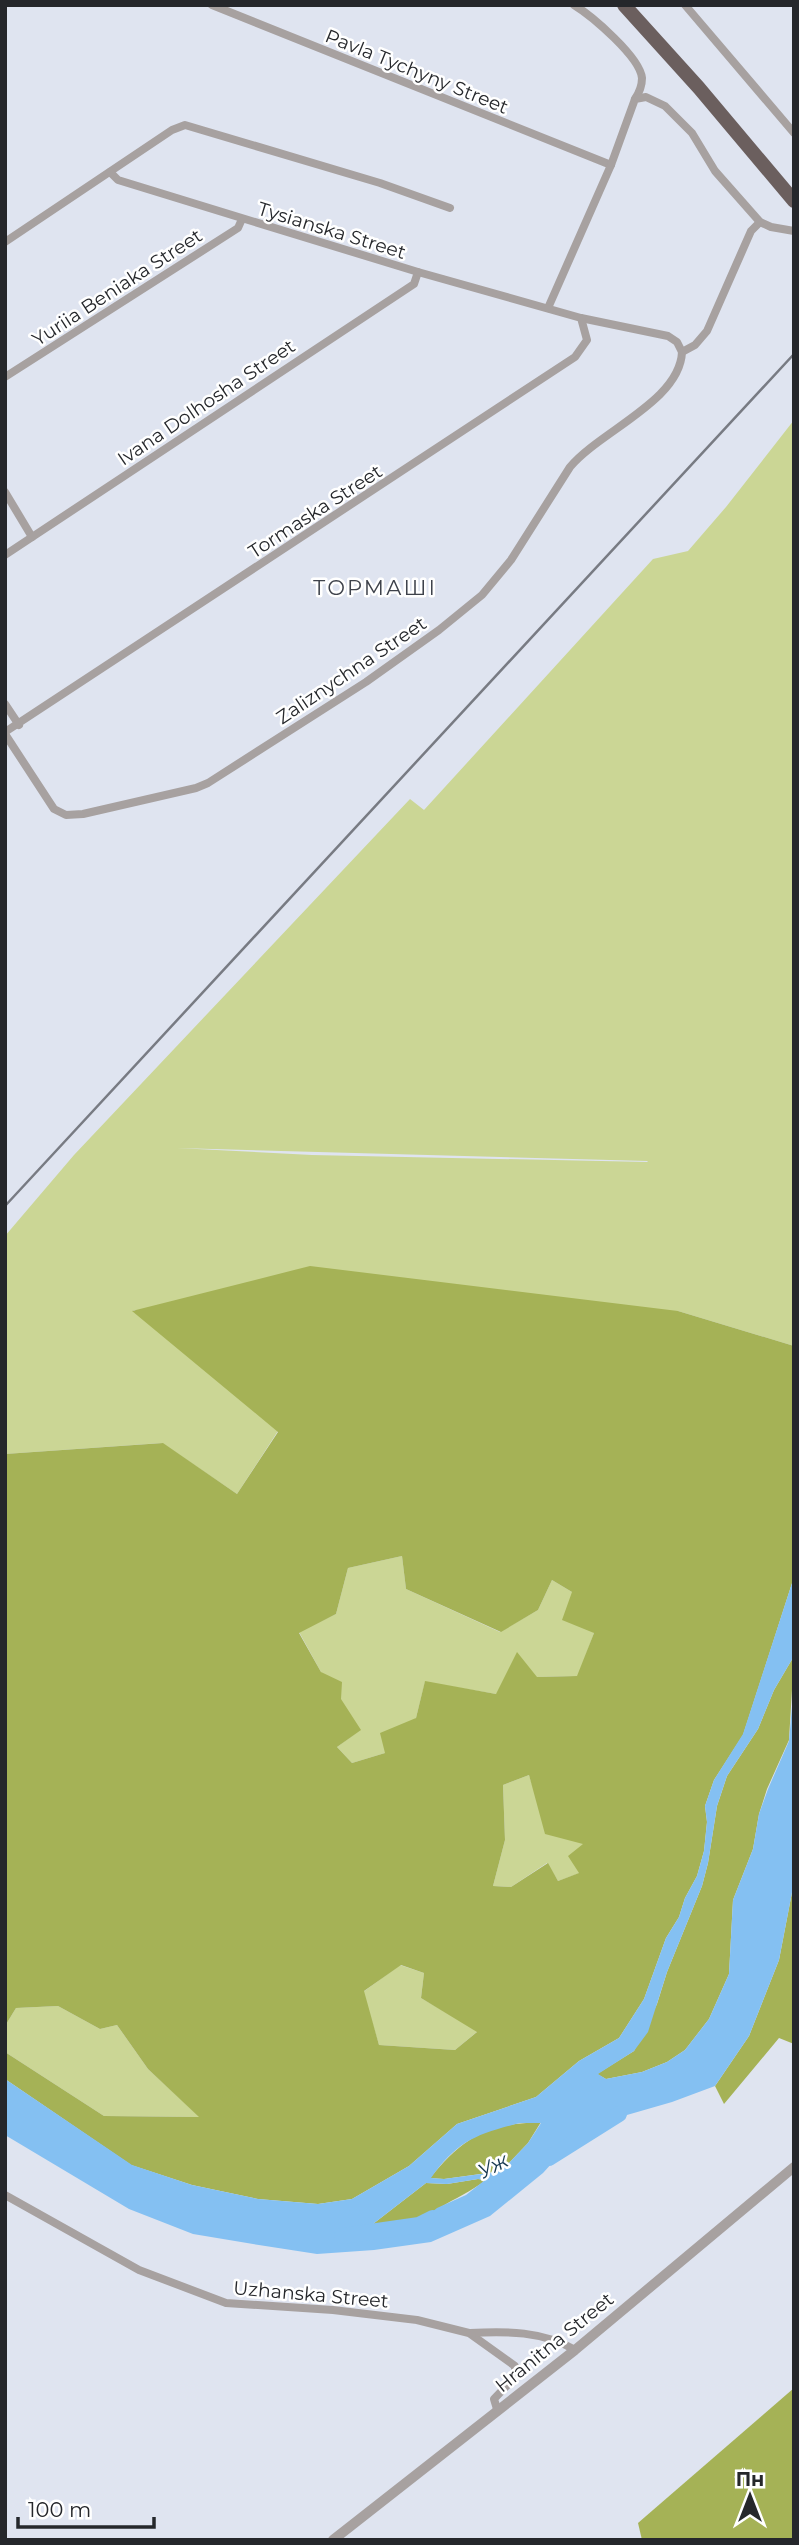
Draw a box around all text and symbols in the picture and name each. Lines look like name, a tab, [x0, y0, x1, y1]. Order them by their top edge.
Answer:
street label: Pavla Tychyny Street	[322, 24, 512, 119]
street label: Tysianska Street	[255, 197, 409, 264]
street label: Yuriia Beniaka Street	[28, 224, 207, 351]
street label: Ivana Dolhosha Street	[113, 334, 300, 470]
street label: Tormaska Street	[244, 459, 387, 563]
district label: ТОРМАШІ	[313, 575, 437, 600]
street label: Zaliznychna Street	[272, 612, 431, 729]
water label: Уж	[473, 2147, 513, 2184]
street label: Uzhanska Street	[232, 2276, 390, 2313]
street label: Hranitna Street	[491, 2287, 618, 2397]
north arrow	[715, 2461, 785, 2531]
text: Пн	[736, 2468, 764, 2491]
scale bar	[18, 2486, 154, 2530]
text: 100 m	[28, 2497, 91, 2522]

